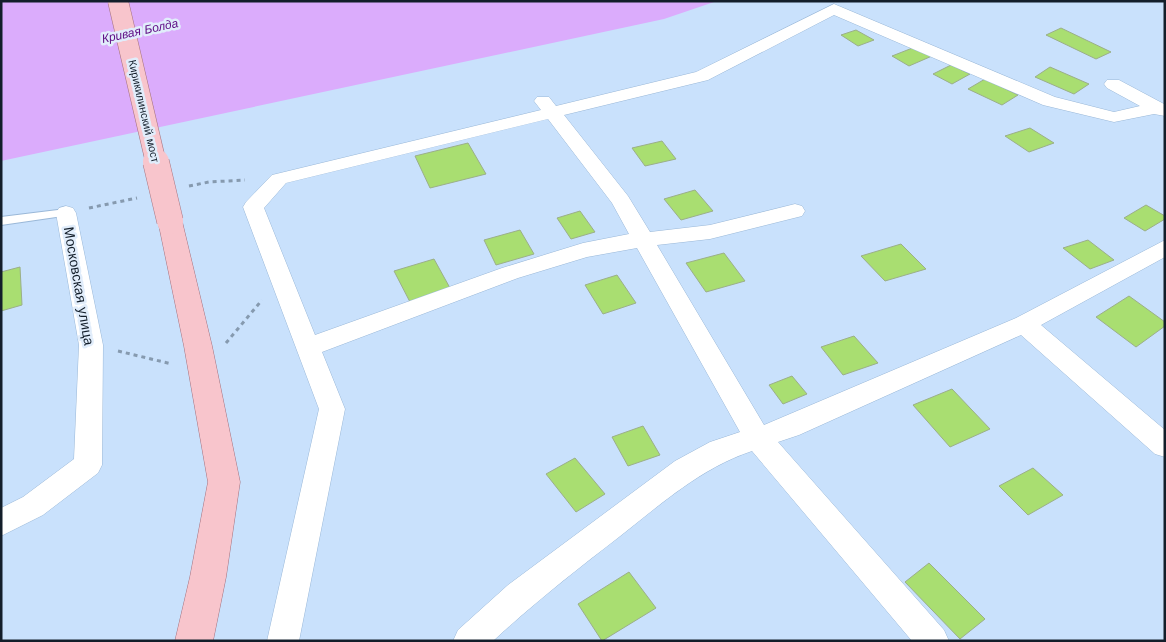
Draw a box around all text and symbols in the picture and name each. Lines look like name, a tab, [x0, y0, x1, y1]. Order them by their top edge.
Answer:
water label: Кривая Болда	[100, 16, 180, 46]
street label: Кирикилинский мост	[125, 59, 162, 164]
street label: Московская улица	[61, 226, 97, 347]

